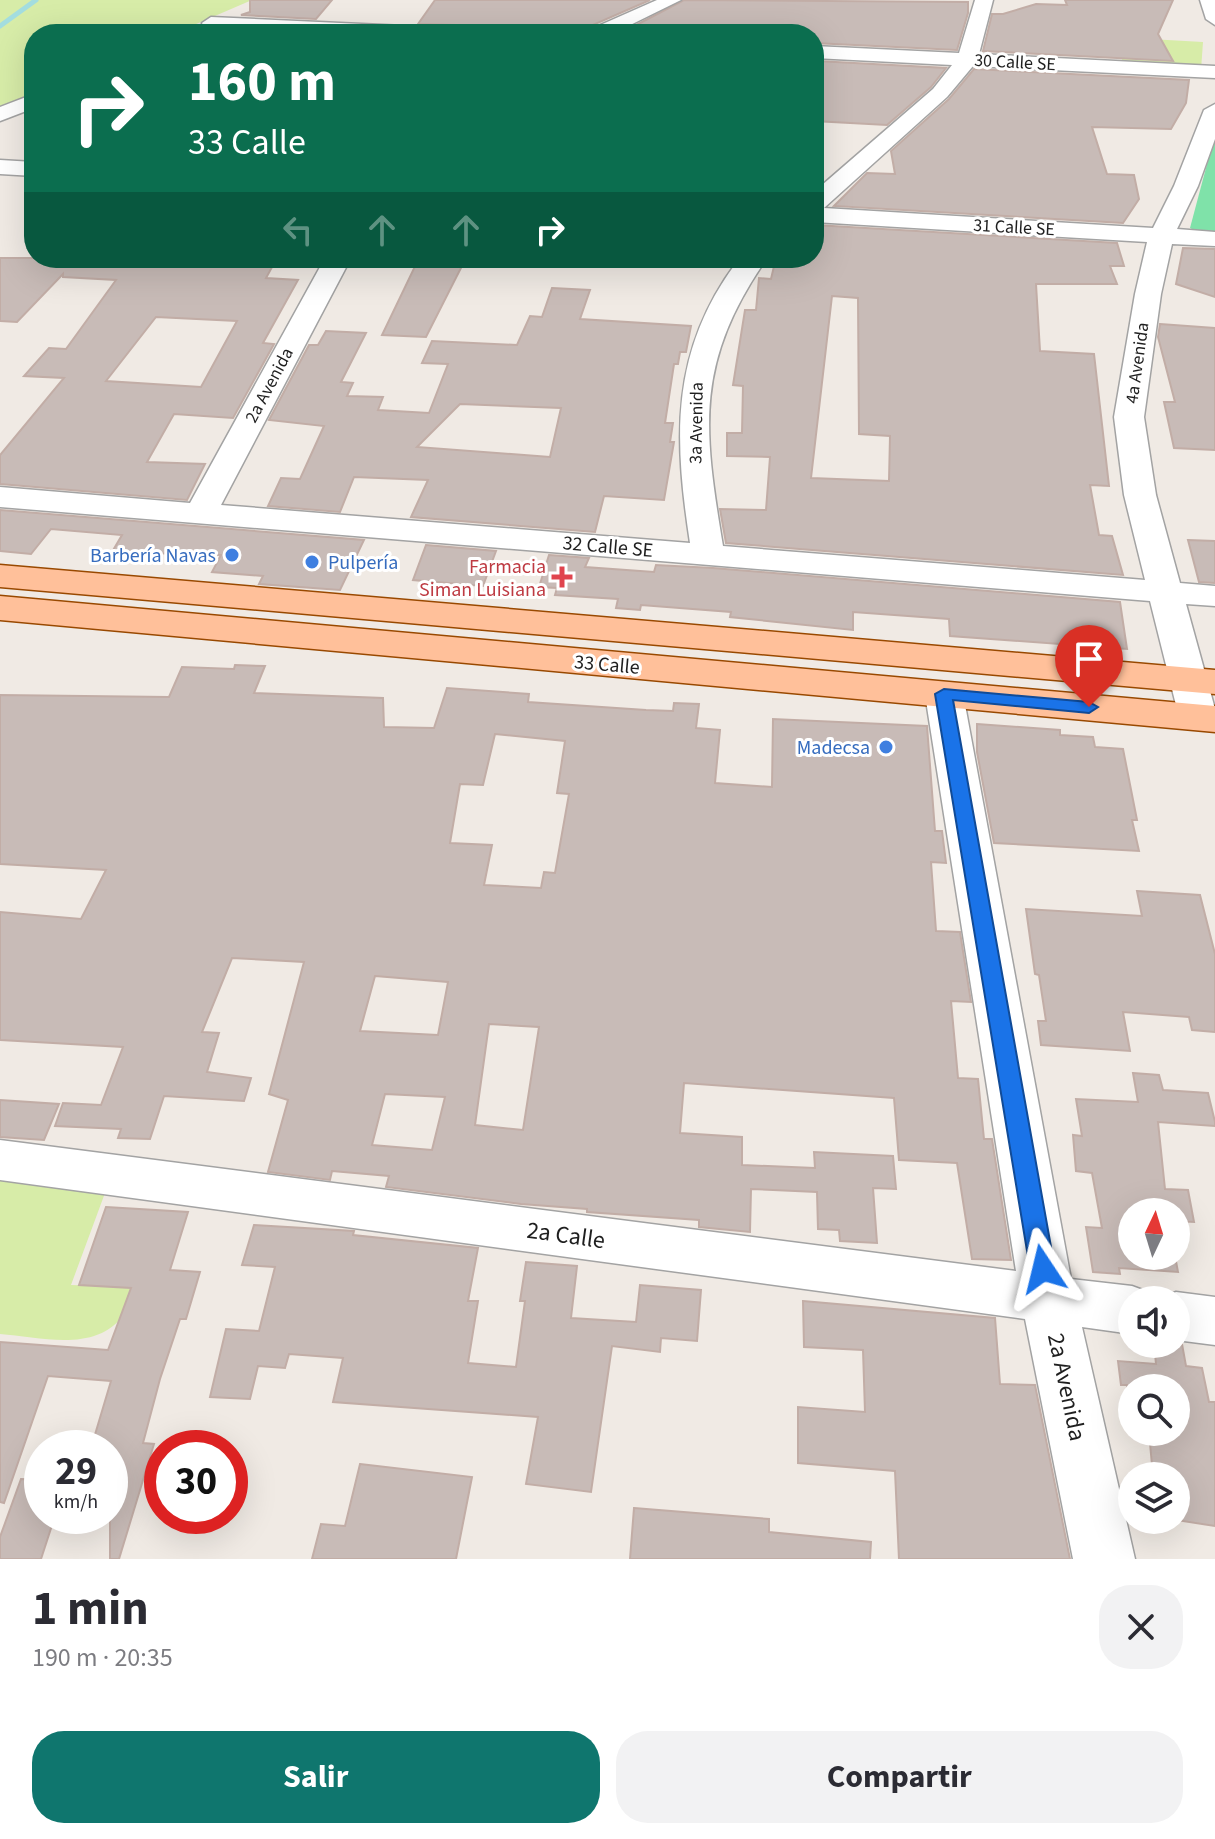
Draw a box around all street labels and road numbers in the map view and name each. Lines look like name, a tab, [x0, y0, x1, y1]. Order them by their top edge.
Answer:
street label: 30 Calle SE	[974, 48, 1056, 77]
street label: 31 Calle SE	[973, 213, 1055, 242]
street label: 4a Avenida	[1119, 321, 1156, 405]
street label: 2a Avenida	[239, 343, 300, 427]
street label: 3a Avenida	[683, 382, 710, 464]
street label: 32 Calle SE	[561, 529, 654, 565]
street label: 33 Calle	[573, 648, 641, 682]
street label: 2a Calle	[524, 1213, 607, 1258]
street label: 2a Avenida	[1038, 1330, 1095, 1444]

